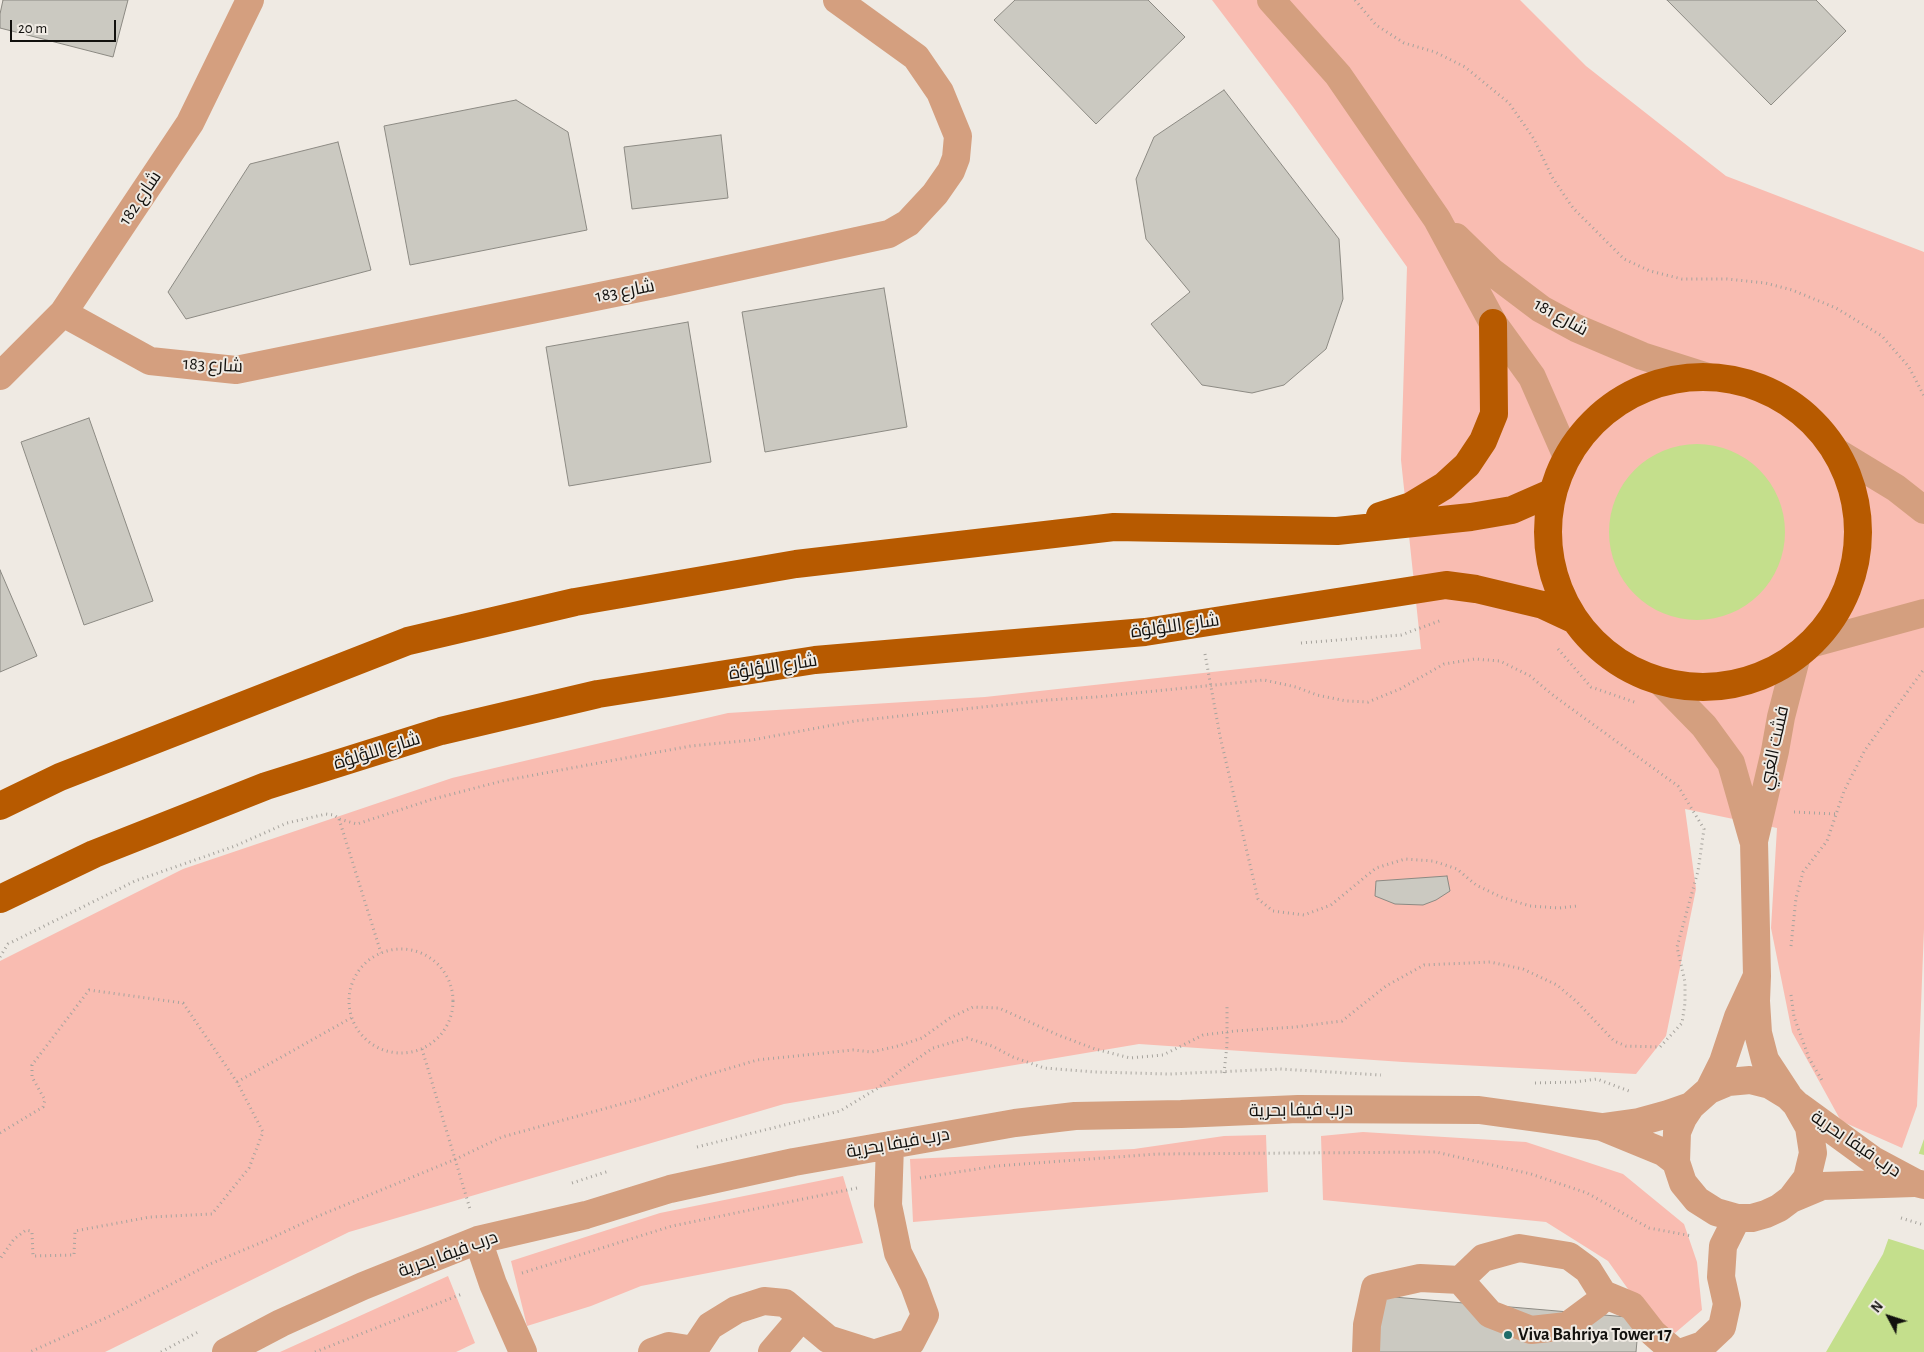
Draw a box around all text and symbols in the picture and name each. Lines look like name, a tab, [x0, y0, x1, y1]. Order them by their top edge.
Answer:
scale bar	[12, 10, 119, 42]
text: 20 m	[18, 21, 47, 36]
street label: شارع 182	[114, 167, 166, 229]
street label: شارع 183	[594, 275, 656, 307]
street label: شارع 181	[1530, 293, 1592, 341]
street label: شارع 183	[182, 353, 244, 377]
street label: شارع اللؤلؤة	[1129, 609, 1221, 643]
street label: شارع اللؤلؤة	[727, 649, 819, 685]
street label: فشت الغبي	[1755, 704, 1793, 792]
street label: شارع اللؤلؤة	[331, 728, 423, 774]
street label: درب فيفا بحرية	[1249, 1098, 1353, 1122]
street label: درب فيفا بحرية	[1807, 1106, 1905, 1182]
street label: درب فيفا بحرية	[845, 1123, 951, 1163]
street label: درب فيفا بحرية	[395, 1226, 501, 1282]
north arrow	[1864, 1292, 1914, 1342]
text: N	[1869, 1299, 1886, 1316]
place label: Viva Bahriya Tower 17	[1518, 1324, 1672, 1346]
marker: Viva Bahriya Tower 17	[1502, 1329, 1514, 1341]

